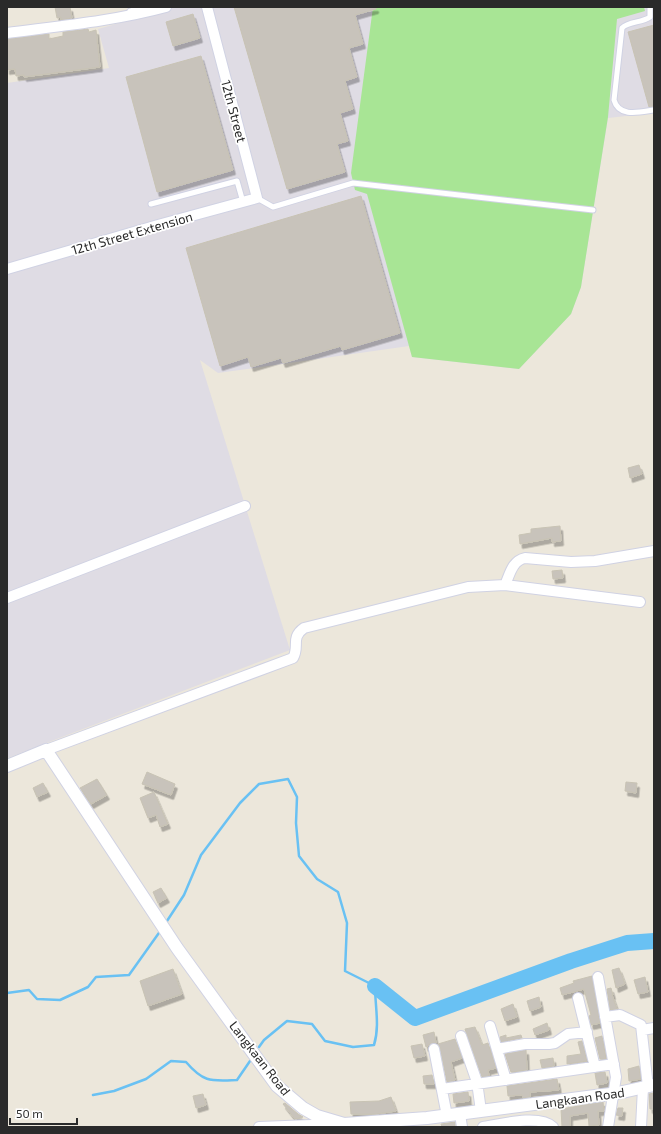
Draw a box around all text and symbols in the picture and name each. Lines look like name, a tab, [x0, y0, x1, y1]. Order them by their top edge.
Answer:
street label: 12th Street	[218, 78, 250, 144]
street label: 12th Street Extension	[70, 208, 194, 258]
street label: Langkaan Road	[226, 1018, 294, 1098]
street label: Langkaan Road	[534, 1084, 626, 1112]
scale bar	[10, 1100, 77, 1126]
text: 50 m	[16, 1106, 43, 1120]

